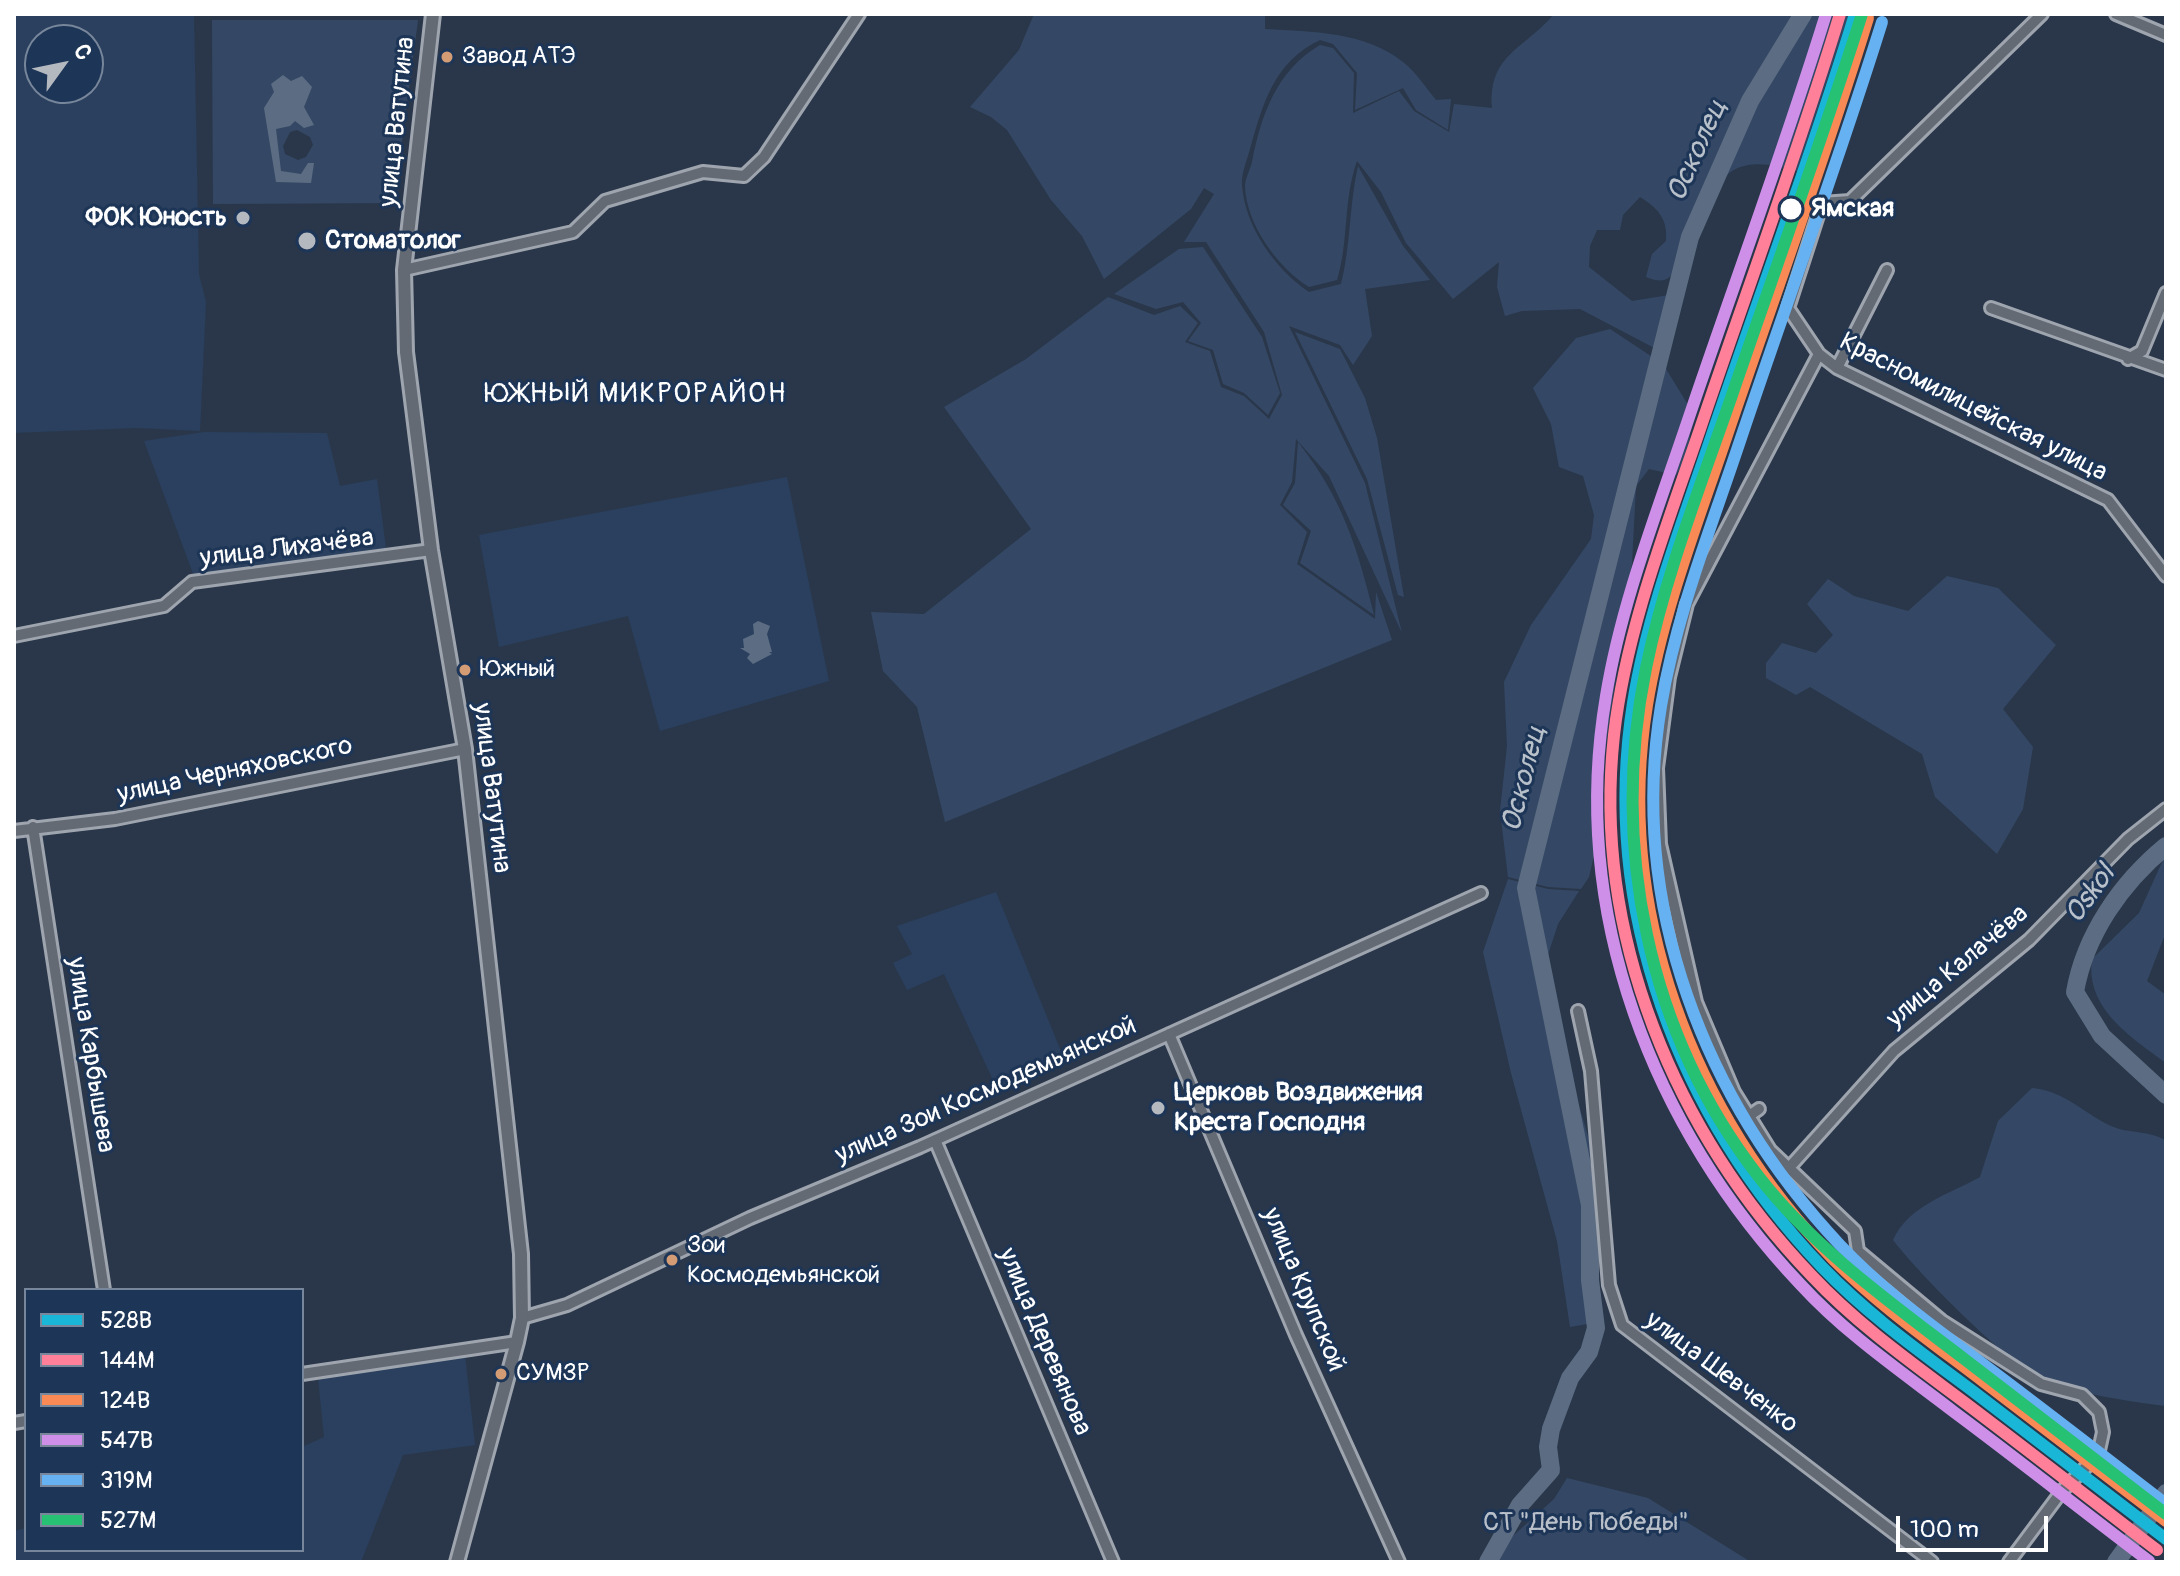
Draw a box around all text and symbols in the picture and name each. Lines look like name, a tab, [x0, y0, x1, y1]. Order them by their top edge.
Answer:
north arrow	[24, 24, 104, 104]
street label: улица Ватутина	[374, 35, 422, 209]
text: С	[67, 39, 98, 65]
place label: Завод АТЭ	[462, 43, 575, 71]
marker: Завод АТЭ	[439, 49, 455, 65]
water label: Осколец	[1661, 95, 1735, 207]
place label: Ямская	[1811, 193, 1894, 225]
marker: Ямская	[1778, 196, 1804, 222]
place label: ФОК Юность	[85, 202, 227, 234]
marker: ФОК Юность	[234, 209, 252, 227]
place label: Стоматолог	[325, 225, 461, 257]
marker: Стоматолог	[296, 230, 318, 252]
street label: Красномилицейская улица	[1834, 327, 2112, 489]
district label: ЮЖНЫЙ МИКРОРАЙОН	[485, 378, 787, 412]
street label: улица Лихачёва	[198, 523, 376, 575]
place label: Южный	[480, 656, 555, 684]
marker: Южный	[457, 662, 473, 678]
street label: улица Ватутина	[465, 701, 517, 875]
water label: Осколец	[1496, 723, 1554, 835]
street label: улица Черняховского	[115, 731, 355, 811]
water label: Oskol	[2059, 859, 2123, 931]
street label: улица Калачёва	[1881, 899, 2035, 1035]
street label: улица Карбышева	[59, 955, 121, 1155]
street label: улица Зои Космодемьянской	[831, 1010, 1141, 1172]
place label: Церковь Воздвижения Креста Господня	[1174, 1077, 1423, 1138]
marker: Церковь Воздвижения Креста Господня	[1149, 1099, 1167, 1117]
street label: улица Крупской	[1254, 1203, 1352, 1377]
place label: Зои Космодемьянской	[687, 1232, 880, 1288]
street label: улица Деревянова	[990, 1244, 1098, 1440]
marker: Зои Космодемьянской	[664, 1252, 680, 1268]
legend	[24, 1288, 304, 1552]
street label: улица Шевченко	[1638, 1305, 1804, 1441]
text: 528В	[100, 1306, 152, 1335]
text: 144М	[100, 1346, 155, 1375]
place label: СУМЗР	[516, 1360, 589, 1388]
marker: СУМЗР	[493, 1366, 509, 1382]
text: 124В	[100, 1386, 150, 1415]
text: 547В	[100, 1426, 153, 1455]
text: 319М	[100, 1466, 152, 1495]
scale bar	[1900, 1500, 2052, 1550]
text: 527М	[100, 1506, 156, 1535]
park label: СТ "День Победы"	[1483, 1507, 1689, 1539]
text: 100 m	[1910, 1515, 1979, 1544]

